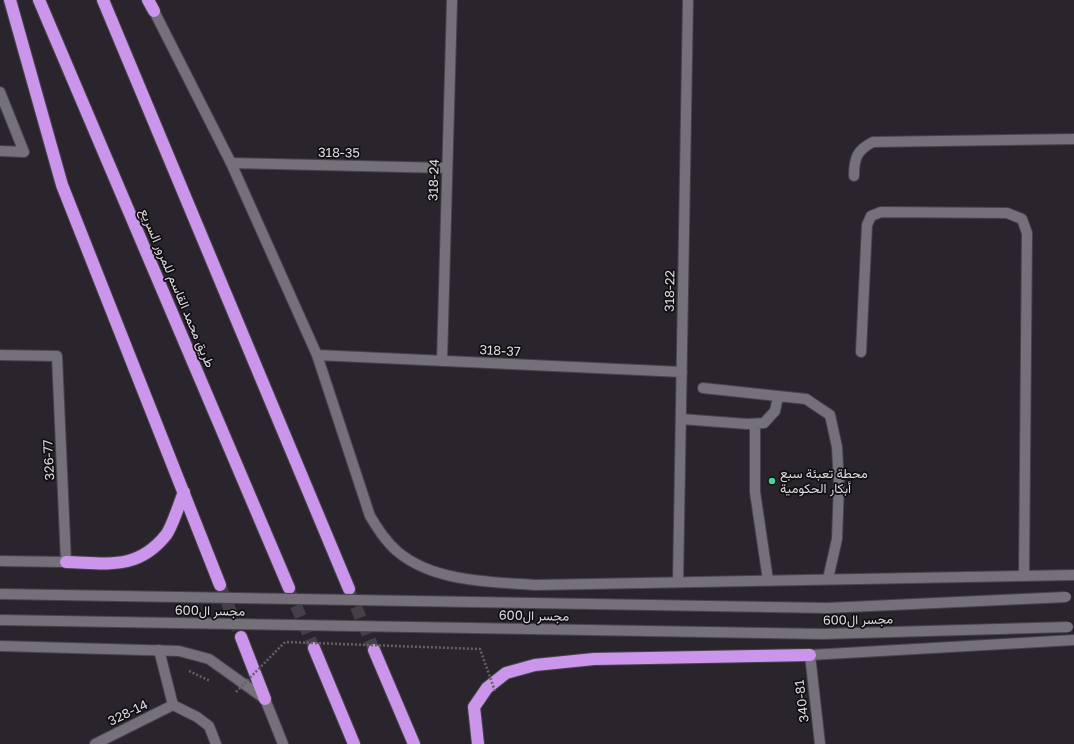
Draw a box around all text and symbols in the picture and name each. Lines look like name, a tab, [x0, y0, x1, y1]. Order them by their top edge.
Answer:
street label: 318-35	[318, 145, 360, 161]
street label: 318-24	[425, 159, 443, 201]
street label: طريق محمد القاسم للمرور السريع	[136, 206, 218, 370]
street label: 318-22	[662, 270, 678, 312]
street label: 318-37	[479, 342, 521, 360]
street label: 326-77	[40, 439, 58, 481]
place label: محطة تعبئة سبع أبكار الحكومية	[780, 466, 868, 497]
marker: محطة تعبئة سبع أبكار الحكومية	[767, 476, 777, 486]
street label: مجسر ال600	[175, 603, 245, 619]
street label: مجسر ال600	[499, 608, 569, 624]
street label: مجسر ال600	[823, 612, 893, 628]
street label: 340-81	[792, 679, 812, 723]
street label: 328-14	[106, 697, 150, 729]

